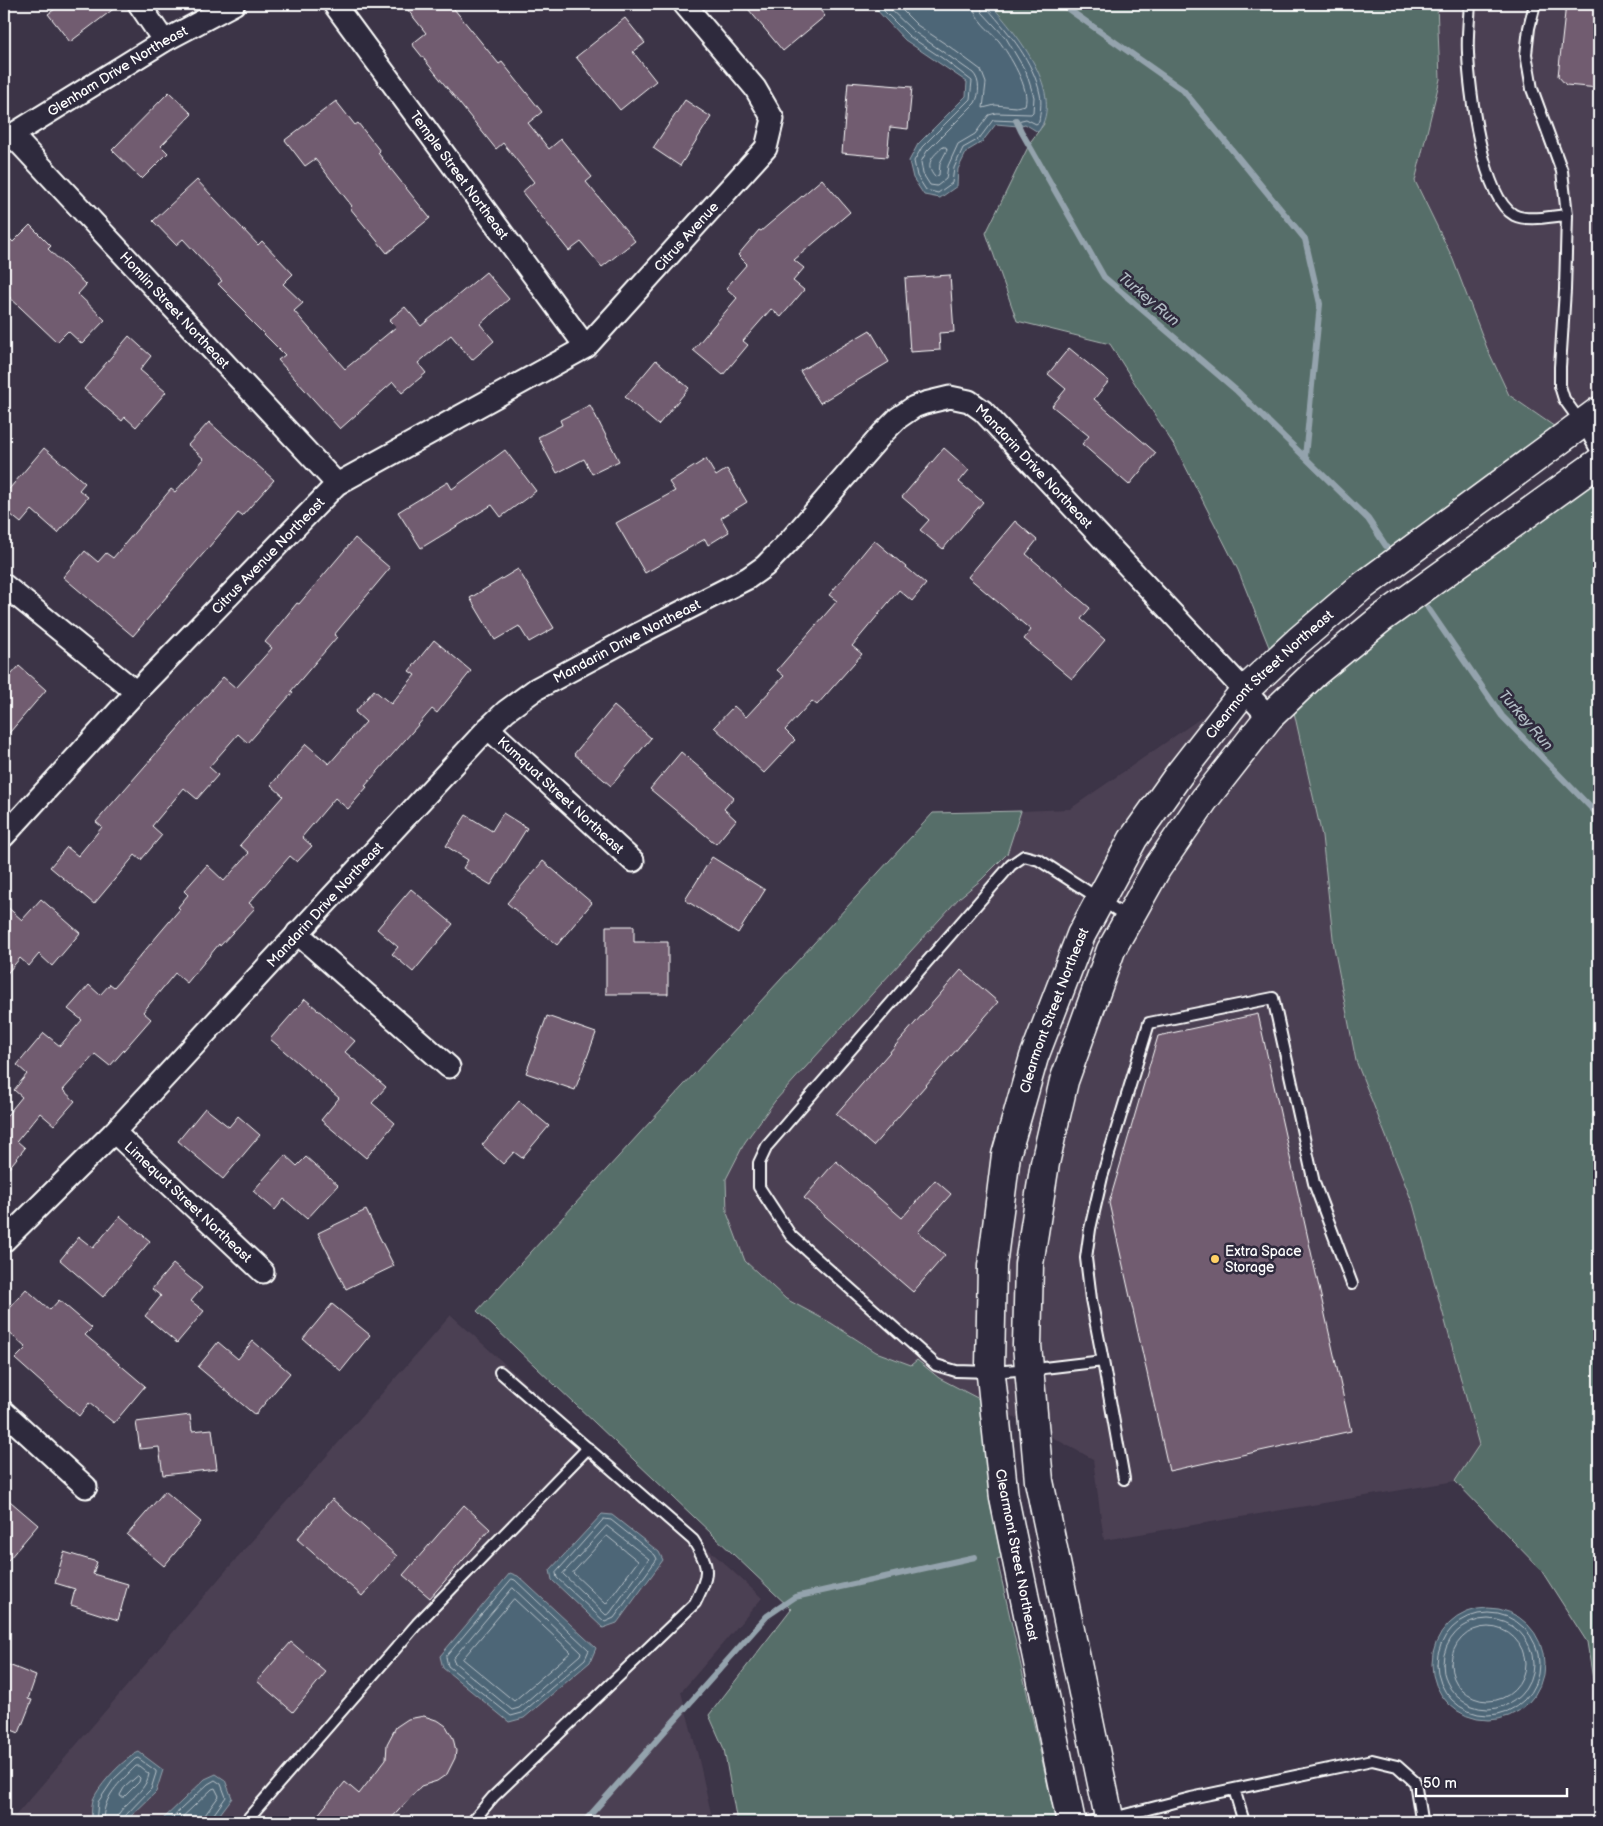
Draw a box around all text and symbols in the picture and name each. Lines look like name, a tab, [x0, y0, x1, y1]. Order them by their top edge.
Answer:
street label: Glenham Drive Northeast	[44, 22, 191, 120]
street label: Temple Street Northeast	[406, 108, 512, 243]
street label: Citrus Avenue	[651, 198, 722, 275]
street label: Homlin Street Northeast	[116, 248, 233, 373]
water label: Turkey Run	[1114, 268, 1183, 330]
street label: Mandarin Drive Northeast	[972, 400, 1097, 532]
street label: Citrus Avenue Northeast	[208, 494, 329, 618]
street label: Mandarin Drive Northeast	[550, 595, 704, 687]
street label: Clearmont Street Northeast	[1202, 606, 1338, 742]
water label: Turkey Run	[1494, 686, 1557, 755]
street label: Kumquat Street Northeast	[494, 733, 628, 858]
street label: Mandarin Drive Northeast	[263, 838, 387, 971]
street label: Clearmont Street Northeast	[1016, 924, 1093, 1095]
street label: Limequat Street Northeast	[121, 1138, 256, 1267]
place label: Extra Space Storage	[1225, 1243, 1302, 1276]
marker: Extra Space Storage	[1209, 1253, 1221, 1265]
street label: Clearmont Street Northeast	[991, 1468, 1042, 1643]
scale bar	[1416, 1766, 1567, 1798]
text: 50 m	[1423, 1774, 1457, 1793]

